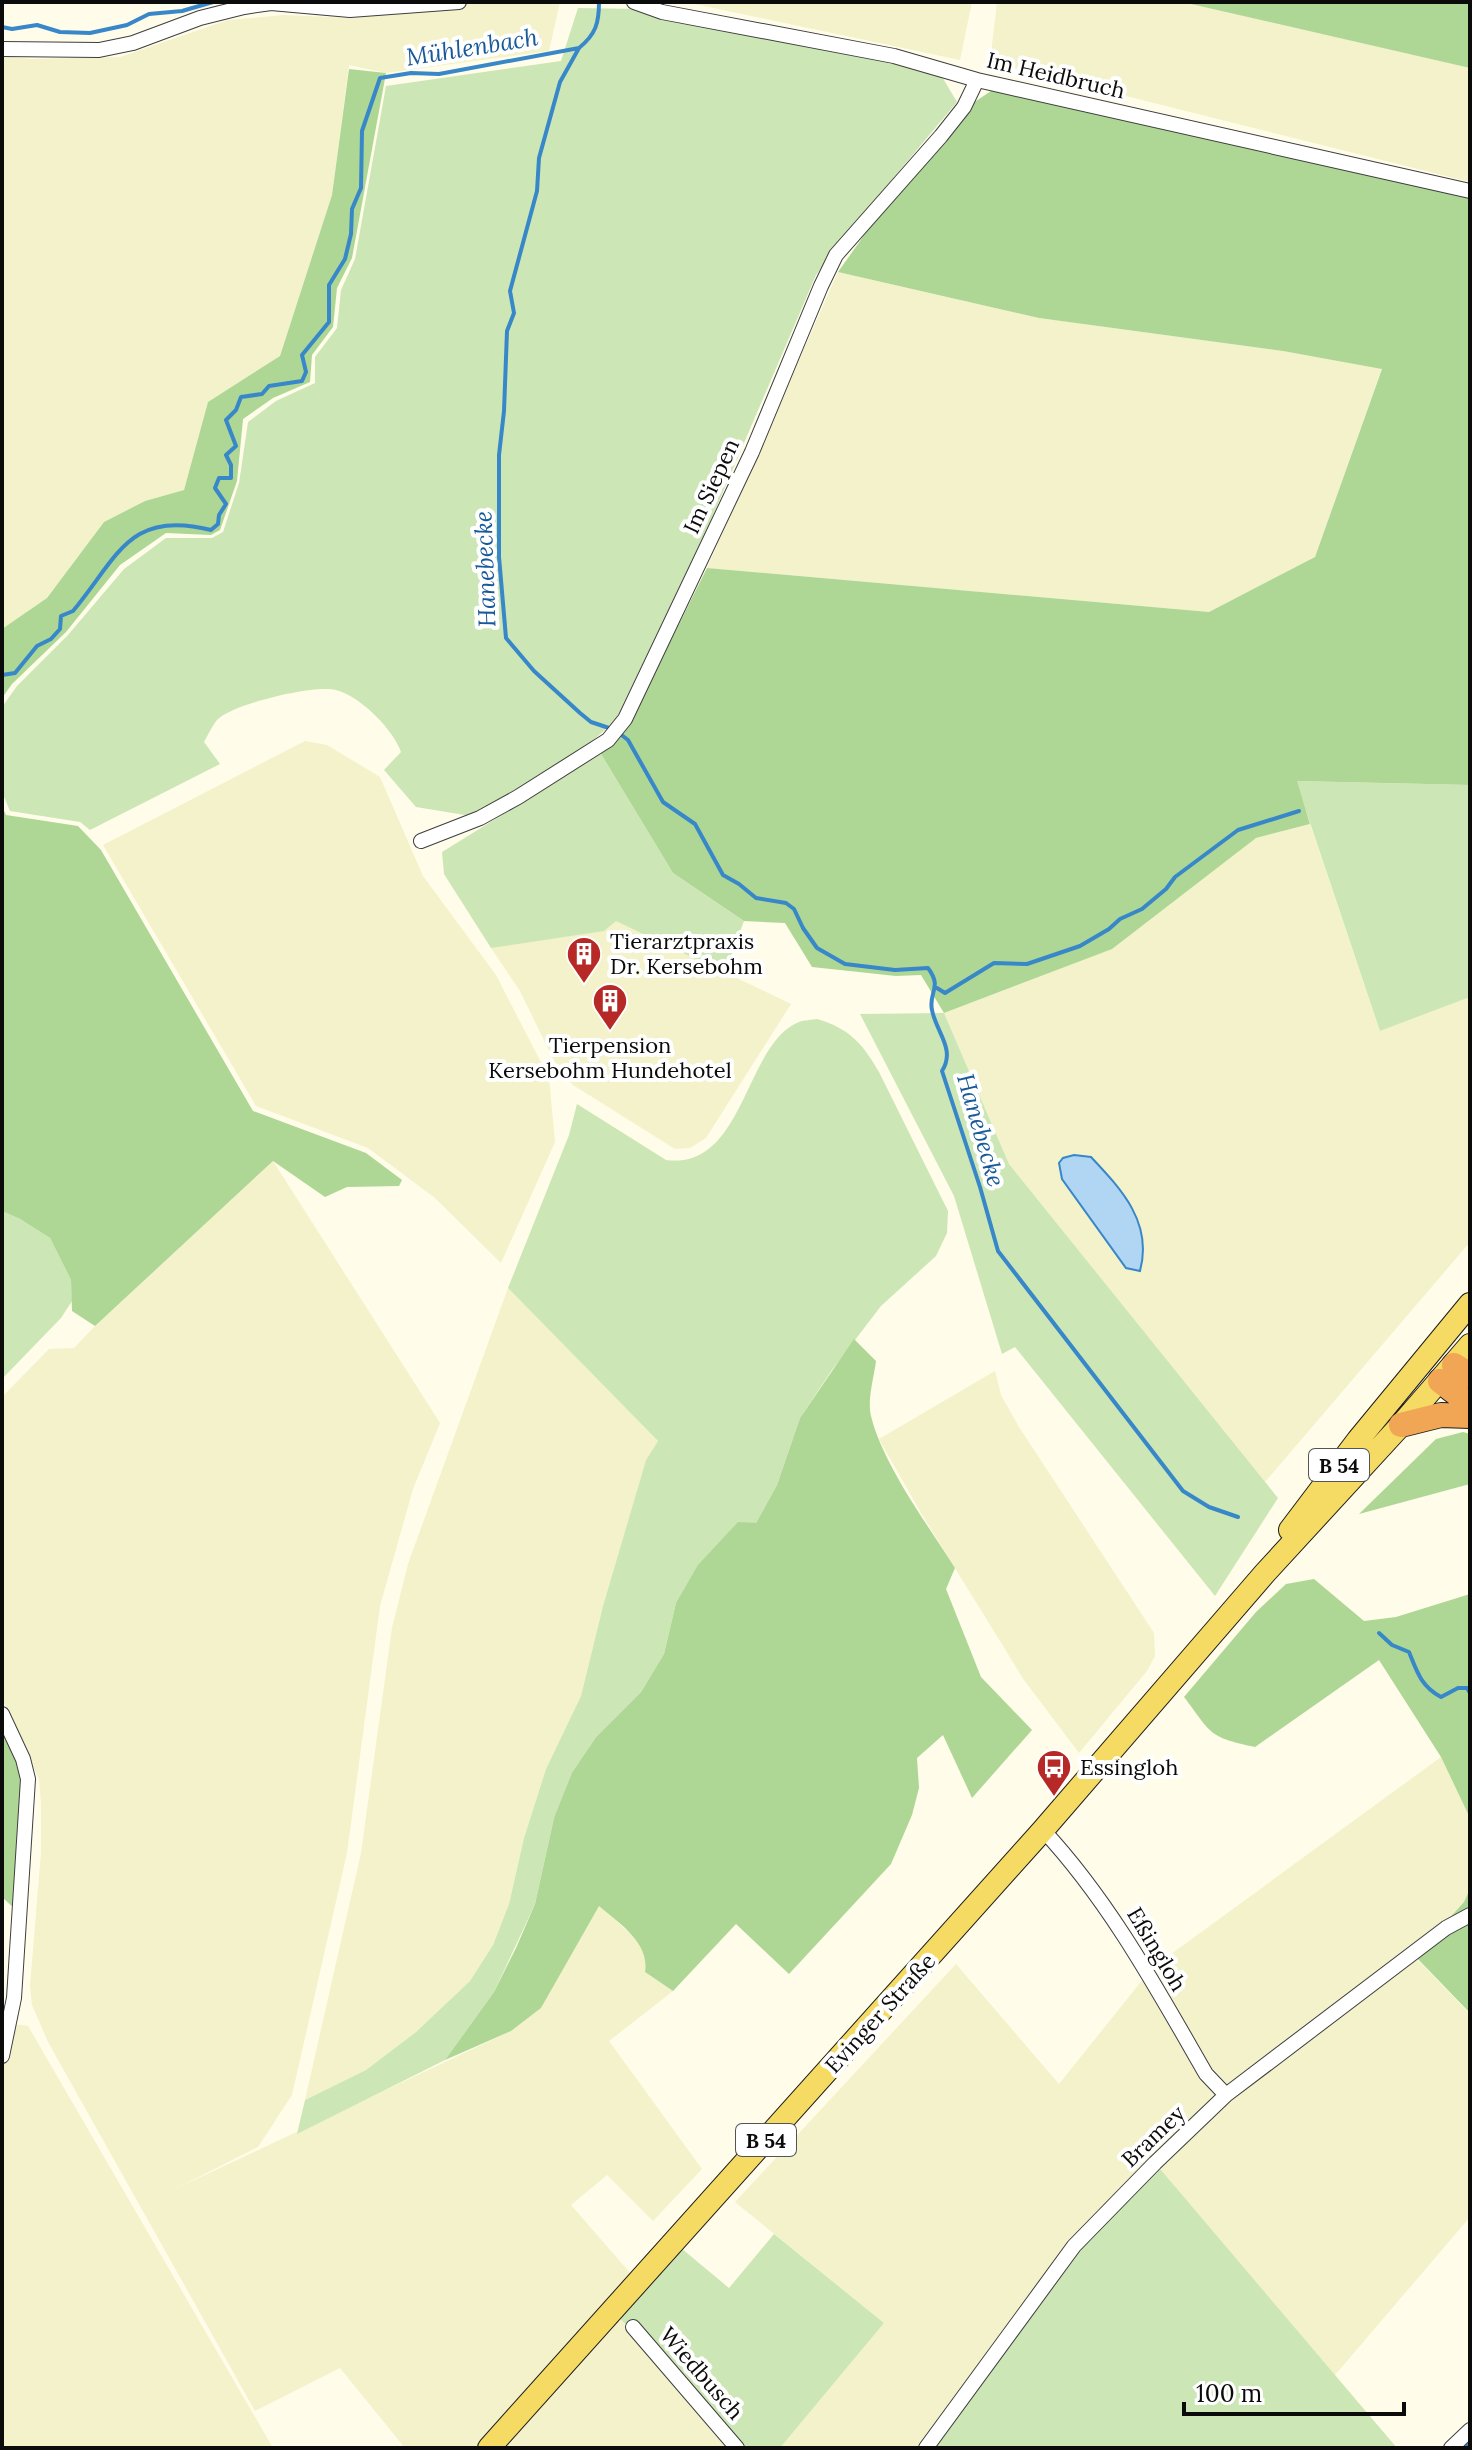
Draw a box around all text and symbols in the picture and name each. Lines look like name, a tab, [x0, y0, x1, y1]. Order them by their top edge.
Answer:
water label: Mühlenbach	[404, 21, 541, 73]
street label: Im Heidbruch	[984, 46, 1128, 104]
street label: Im Siepen	[677, 434, 745, 538]
water label: Hanebecke	[467, 510, 503, 628]
place label: Tierarztpraxis Dr. Kersebohm	[610, 927, 763, 980]
building icon: Tierarztpraxis Dr. Kersebohm	[565, 935, 603, 985]
building icon: Tierpension Kersebohm Hundehotel	[591, 982, 629, 1032]
place label: Tierpension Kersebohm Hundehotel	[488, 1031, 732, 1084]
water label: Hanebecke	[950, 1070, 1012, 1190]
road number: B 54	[1309, 1449, 1369, 1481]
bus stop icon: Essingloh	[1035, 1748, 1073, 1798]
place label: Essingloh	[1080, 1753, 1178, 1781]
street label: Eßingloh	[1121, 1902, 1193, 1996]
street label: Evinger Straße	[819, 1947, 941, 2079]
street label: Bramey	[1115, 2099, 1191, 2173]
road number: B 54	[736, 2124, 796, 2156]
street label: Wiedbusch	[654, 2321, 750, 2425]
scale bar	[1184, 2366, 1404, 2416]
text: 100 m	[1196, 2378, 1262, 2409]

